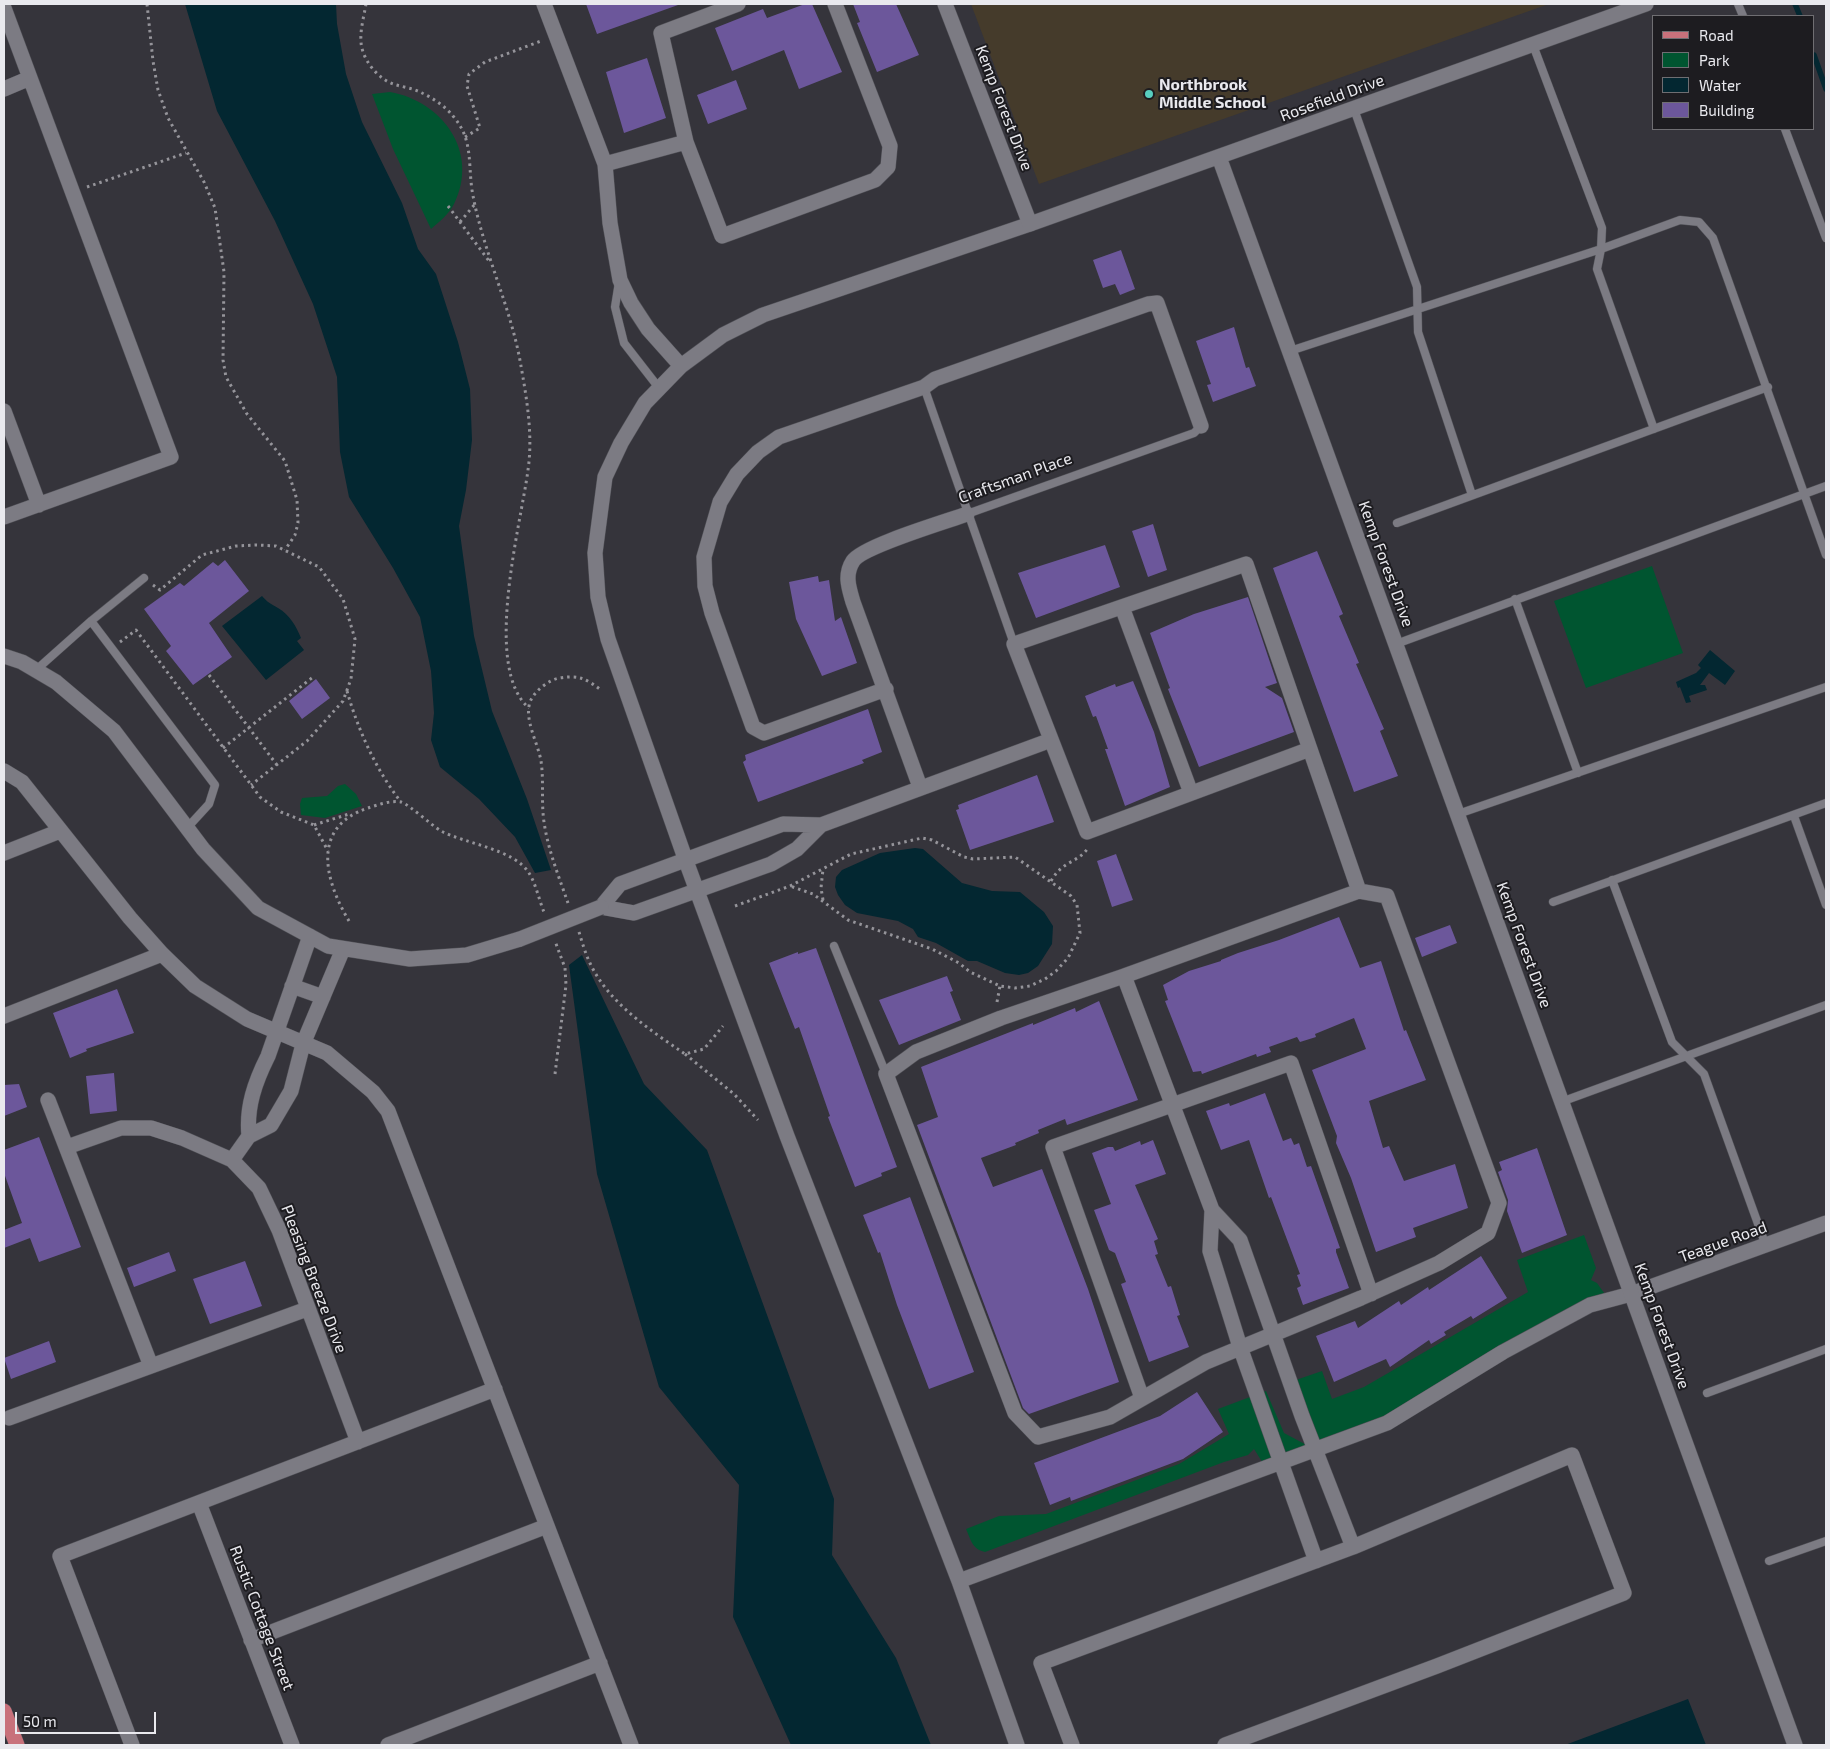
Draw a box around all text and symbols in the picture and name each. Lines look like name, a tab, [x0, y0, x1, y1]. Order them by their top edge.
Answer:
legend	[1652, 15, 1815, 130]
text: Road	[1699, 26, 1734, 44]
street label: Kemp Forest Drive	[971, 43, 1037, 173]
text: Park	[1699, 51, 1730, 69]
street label: Rosefield Drive	[1277, 70, 1387, 126]
place label: Northbrook Middle School	[1159, 75, 1266, 113]
text: Water	[1699, 76, 1741, 94]
marker: Northbrook Middle School	[1143, 88, 1155, 100]
text: Building	[1699, 101, 1754, 119]
street label: Craftsman Place	[956, 449, 1074, 507]
street label: Kemp Forest Drive	[1354, 498, 1418, 630]
street label: Kemp Forest Drive	[1492, 879, 1556, 1011]
street label: Pleasing Breeze Drive	[277, 1202, 351, 1356]
street label: Teague Road	[1677, 1217, 1769, 1267]
street label: Kemp Forest Drive	[1630, 1260, 1694, 1392]
street label: Rustic Cottage Street	[226, 1543, 298, 1693]
scale bar	[18, 1702, 159, 1734]
text: 50 m	[23, 1712, 57, 1730]

